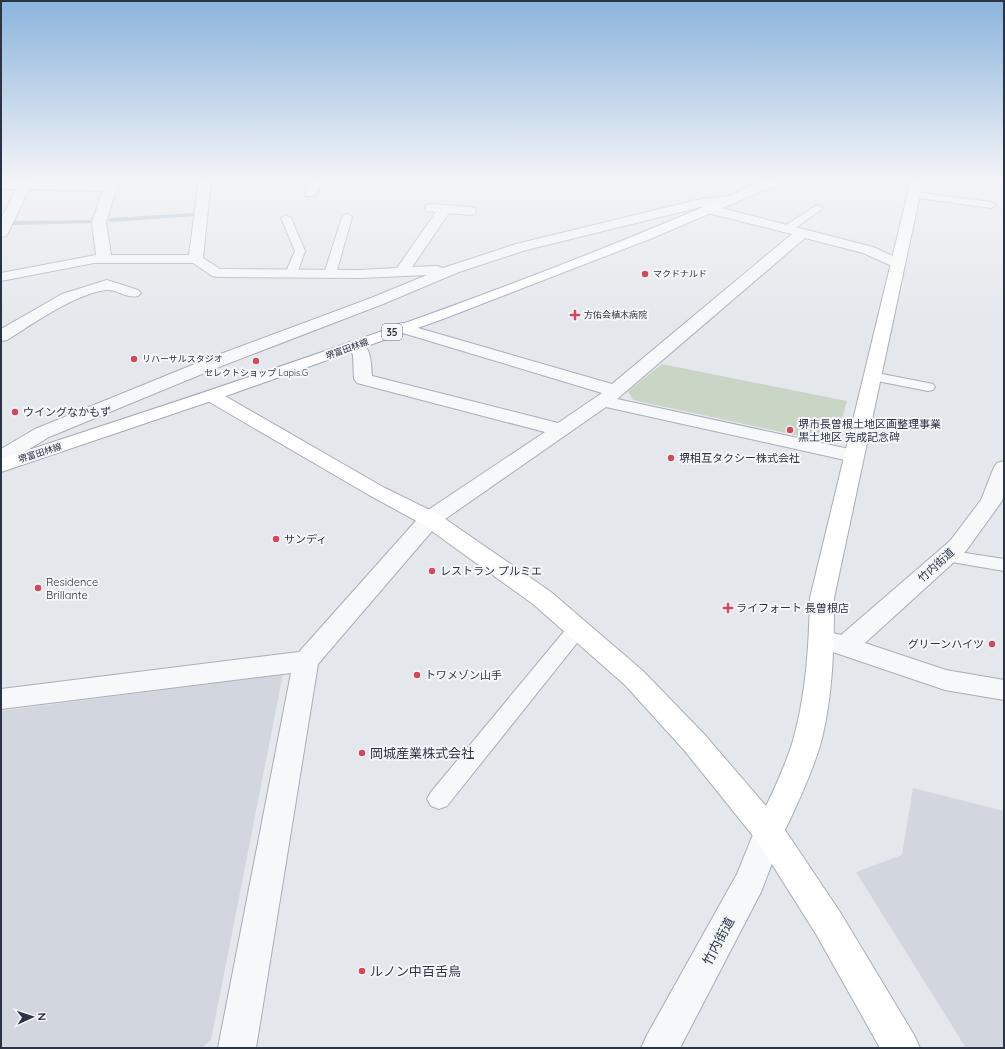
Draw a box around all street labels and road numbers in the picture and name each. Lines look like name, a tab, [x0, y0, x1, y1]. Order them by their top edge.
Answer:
road number: 35	[382, 324, 402, 340]
street label: 堺富田林線	[324, 335, 371, 361]
street label: 堺富田林線	[17, 440, 64, 465]
street label: 竹内街道	[915, 545, 957, 585]
street label: 竹内街道	[699, 914, 737, 968]

